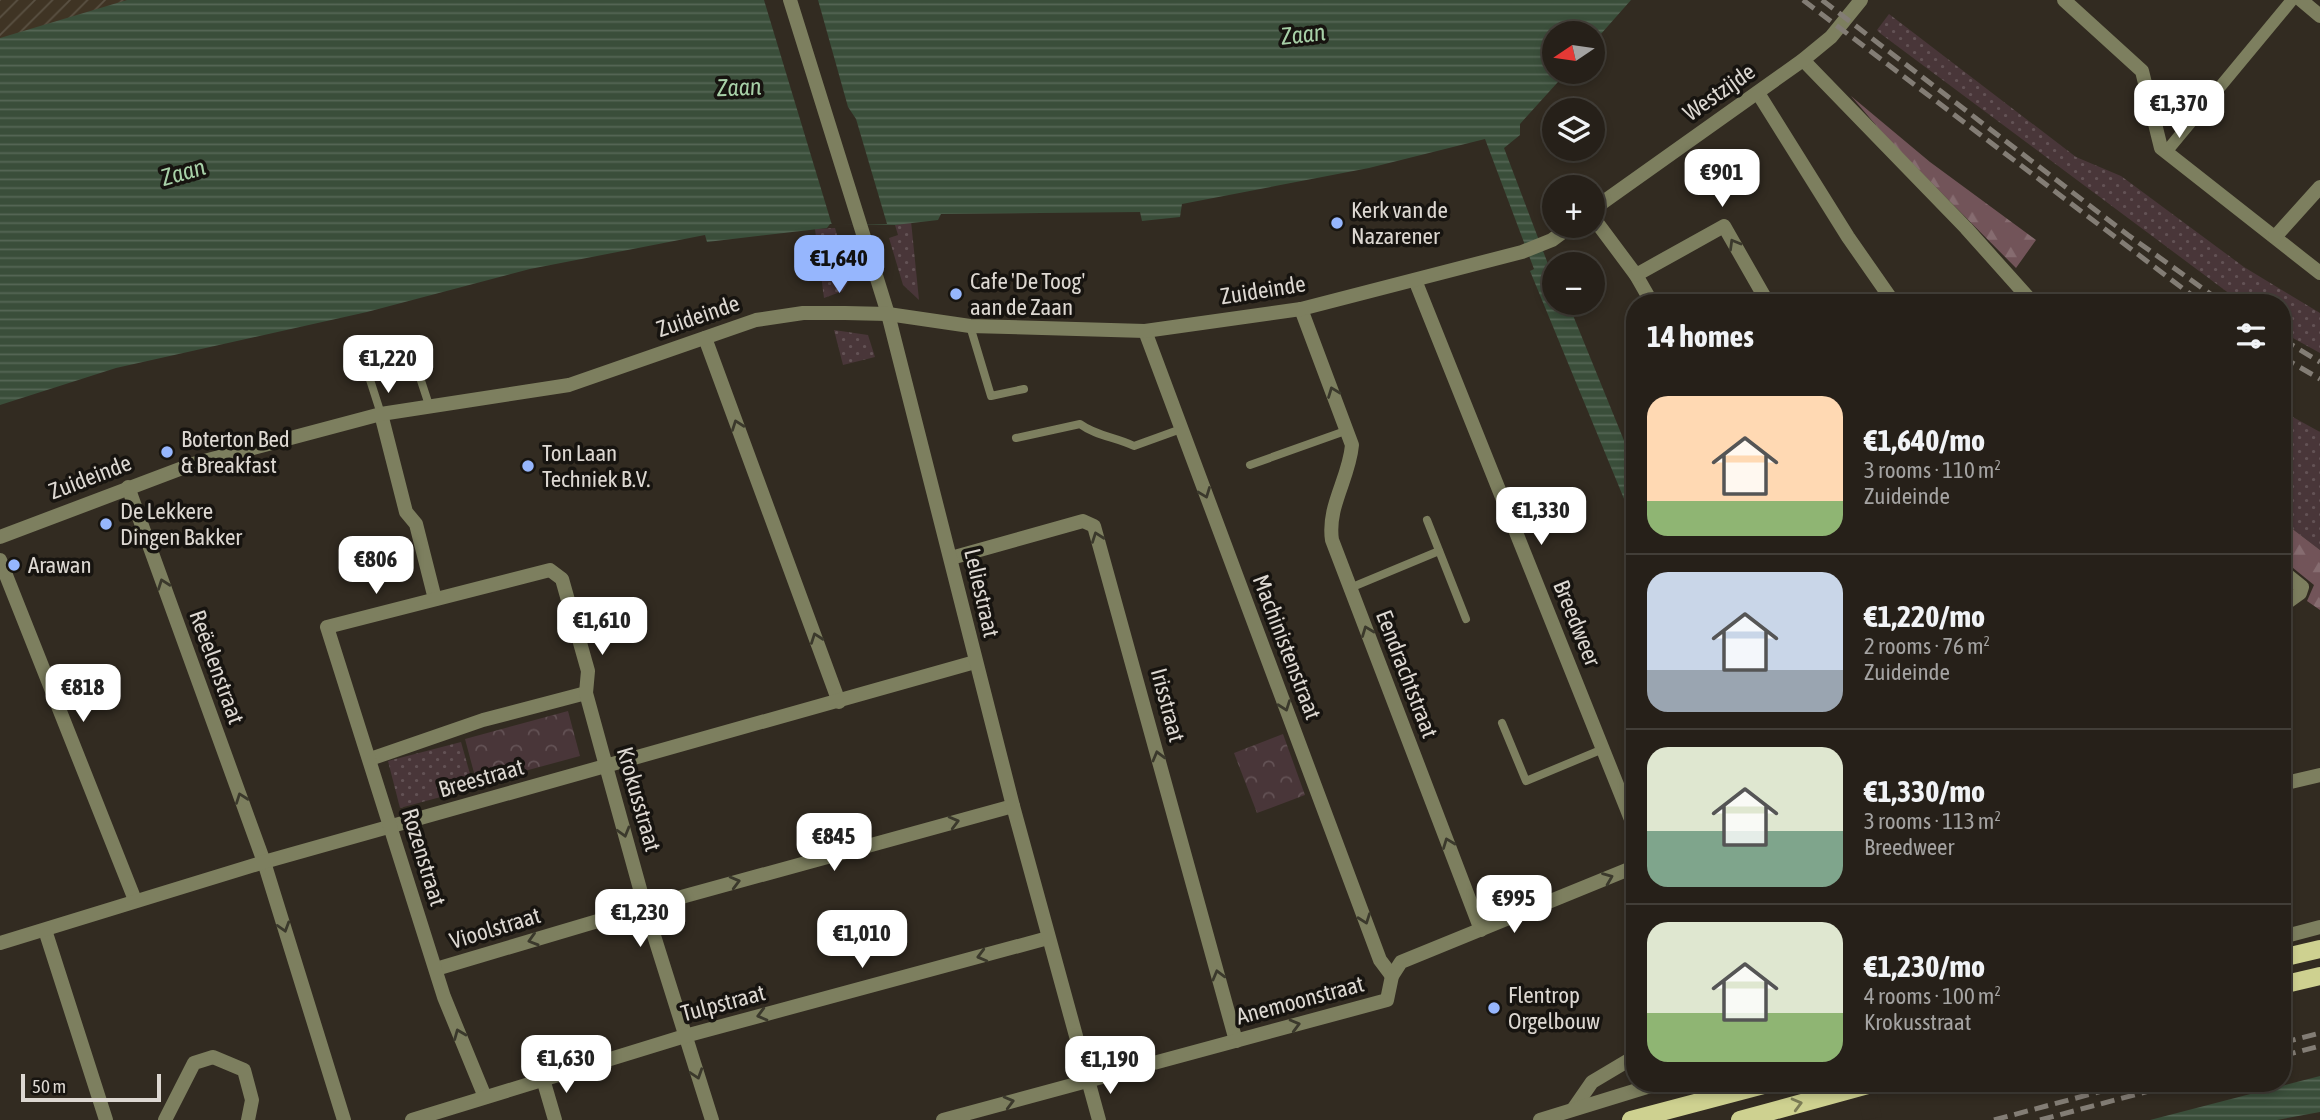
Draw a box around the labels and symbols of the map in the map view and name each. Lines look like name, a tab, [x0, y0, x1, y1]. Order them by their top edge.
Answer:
water label: Zaan	[1279, 18, 1327, 50]
north arrow	[1542, 21, 1605, 84]
street label: Westzijde	[1678, 58, 1760, 126]
water label: Zaan	[716, 73, 762, 101]
pin: €1,370	[2122, 80, 2236, 140]
pin: €901	[1681, 150, 1763, 209]
water label: Zaan	[158, 153, 209, 191]
place label: Kerk van de Nazarener	[1351, 197, 1448, 249]
marker: Kerk van de Nazarener	[1329, 215, 1345, 231]
pin: €1,640	[782, 236, 896, 295]
one-way arrow	[1729, 238, 1742, 251]
place label: Cafe 'De Toog' aan de Zaan	[970, 268, 1085, 320]
street label: Zuideinde	[1219, 270, 1307, 310]
marker: Cafe 'De Toog' aan de Zaan	[948, 286, 964, 302]
street label: Zuideinde	[653, 290, 743, 342]
pin: €1,220	[331, 336, 445, 395]
one-way arrow	[1328, 387, 1342, 399]
one-way arrow	[732, 419, 746, 431]
place label: Boterton Bed & Breakfast	[181, 426, 290, 478]
place label: Ton Laan Techniek B.V.	[542, 440, 650, 492]
marker: Boterton Bed & Breakfast	[159, 444, 175, 460]
street label: Zuideinde	[45, 449, 135, 505]
marker: Ton Laan Techniek B.V.	[520, 458, 536, 474]
one-way arrow	[1197, 486, 1211, 498]
pin: €1,330	[1484, 488, 1598, 547]
place label: De Lekkere Dingen Bakker	[120, 498, 243, 550]
marker: De Lekkere Dingen Bakker	[98, 516, 114, 532]
one-way arrow	[1091, 531, 1105, 543]
pin: €806	[335, 536, 417, 596]
street label: Leliestraat	[959, 546, 1005, 640]
place label: Arawan	[28, 552, 92, 578]
marker: Arawan	[6, 557, 22, 573]
street label: Machinistenstraat	[1248, 571, 1326, 723]
street label: Breedweer	[1548, 576, 1606, 671]
one-way arrow	[157, 579, 171, 591]
pin: €1,610	[545, 598, 659, 657]
street label: Eendrachtstraat	[1371, 606, 1443, 742]
street label: Reëelenstraat	[184, 607, 250, 727]
one-way arrow	[1361, 625, 1375, 637]
one-way arrow	[810, 633, 824, 645]
pin: €818	[42, 664, 124, 724]
street label: Irisstraat	[1146, 665, 1190, 745]
one-way arrow	[1277, 699, 1291, 711]
street label: Krokusstraat	[612, 744, 666, 854]
one-way arrow	[1152, 750, 1166, 762]
street label: Breestraat	[435, 753, 527, 803]
one-way arrow	[235, 793, 249, 805]
street label: Rozenstraat	[397, 805, 451, 909]
pin: €845	[793, 814, 875, 873]
one-way arrow	[948, 816, 960, 830]
one-way arrow	[616, 826, 631, 838]
one-way arrow	[1442, 838, 1456, 850]
one-way arrow	[1601, 872, 1613, 886]
one-way arrow	[728, 876, 740, 891]
pin: €995	[1473, 876, 1555, 935]
pin: €1,230	[583, 890, 697, 949]
street label: Vioolstraat	[447, 902, 543, 954]
pin: €1,010	[805, 911, 919, 970]
one-way arrow	[1356, 912, 1370, 924]
one-way arrow	[276, 921, 291, 933]
one-way arrow	[527, 932, 539, 947]
one-way arrow	[976, 948, 988, 962]
one-way arrow	[1212, 969, 1226, 981]
street label: Anemoonstraat	[1233, 970, 1367, 1030]
street label: Tulpstraat	[678, 979, 768, 1027]
place label: Flentrop Orgelbouw	[1508, 982, 1600, 1034]
marker: Flentrop Orgelbouw	[1486, 1000, 1502, 1016]
one-way arrow	[756, 1007, 768, 1022]
one-way arrow	[1289, 1018, 1301, 1033]
one-way arrow	[454, 1029, 468, 1041]
pin: €1,630	[509, 1036, 623, 1095]
pin: €1,190	[1053, 1036, 1167, 1096]
one-way arrow	[688, 1067, 703, 1079]
scale bar	[21, 1071, 161, 1103]
one-way arrow	[1003, 1096, 1015, 1111]
one-way arrow	[1791, 1098, 1803, 1112]

